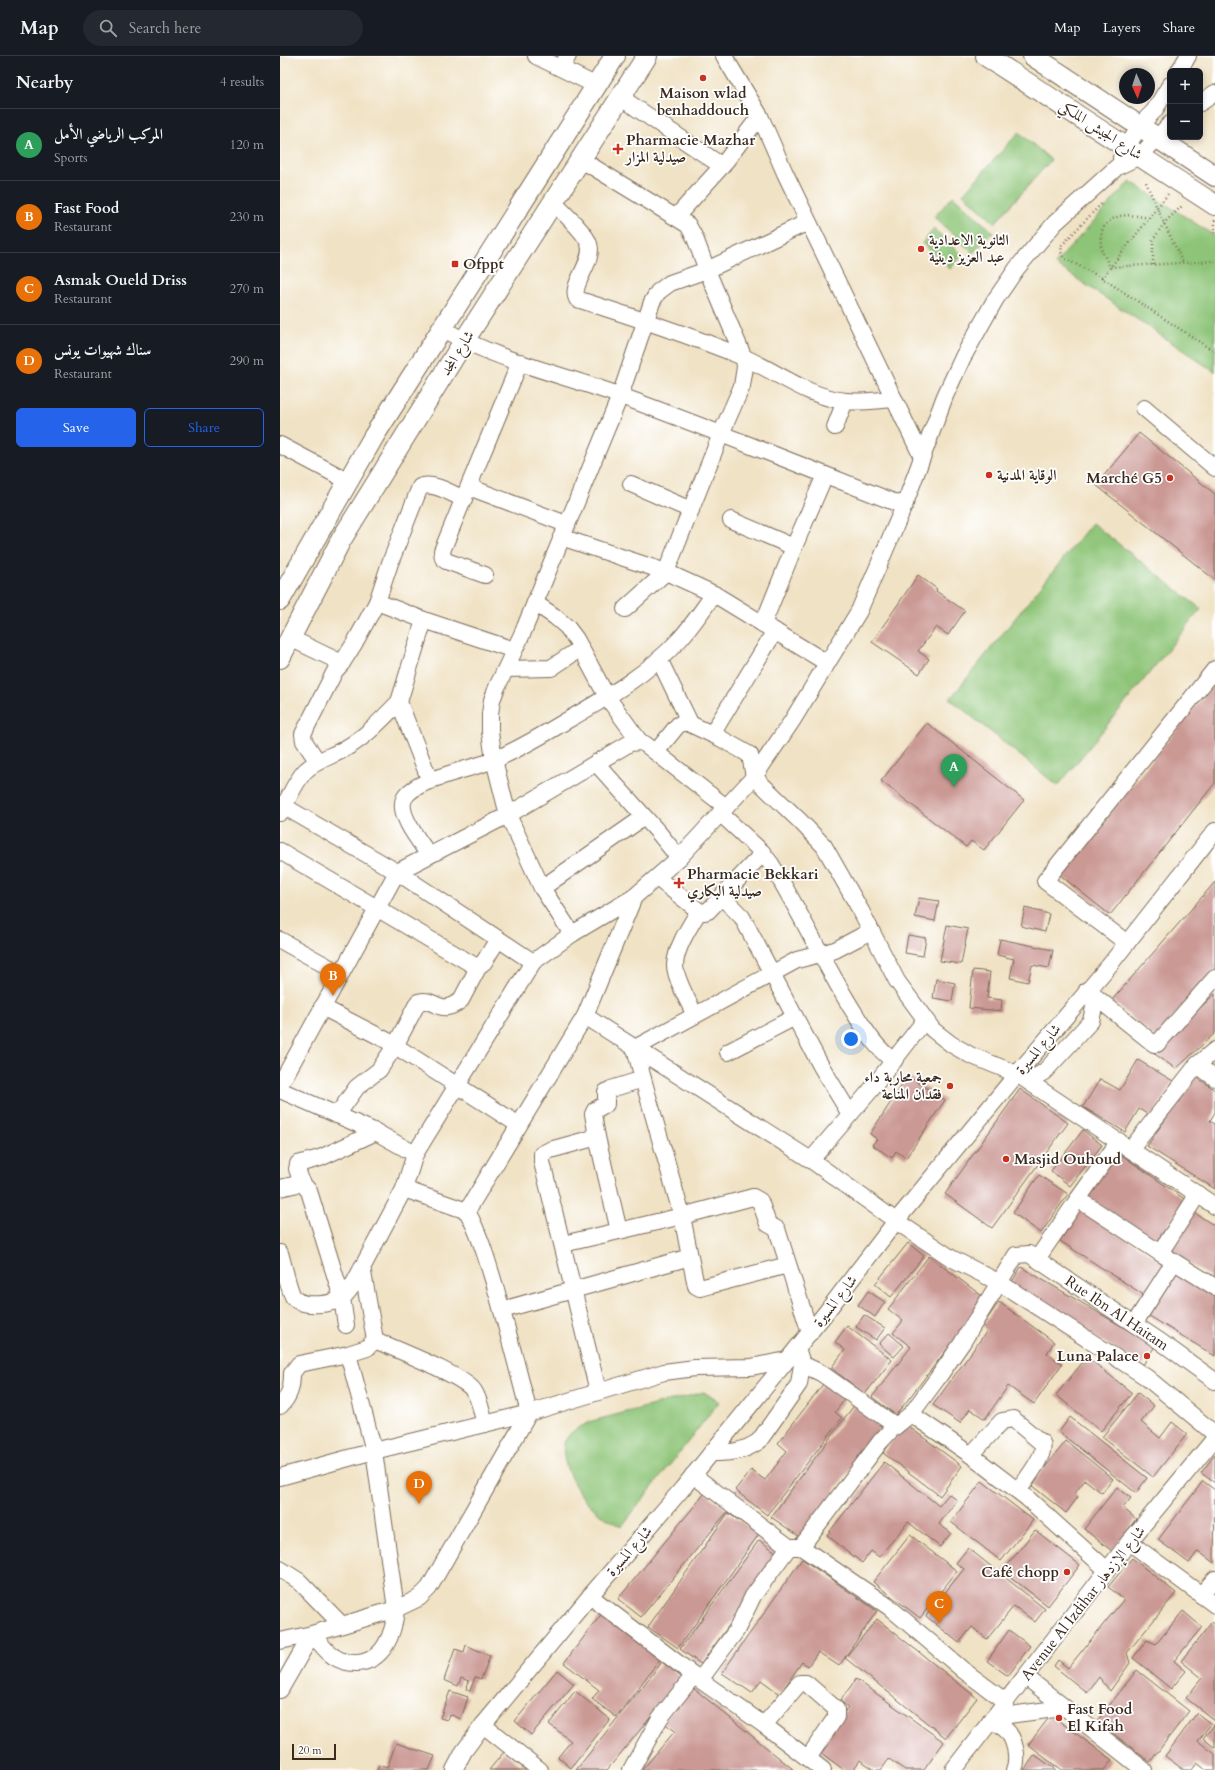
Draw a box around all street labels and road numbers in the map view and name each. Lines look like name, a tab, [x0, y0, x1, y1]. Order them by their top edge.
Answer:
street label: شارع الجيش الملكي	[1053, 96, 1146, 168]
street label: شارع المجد	[435, 327, 481, 381]
street label: شارع المسيرة	[1011, 1019, 1068, 1081]
street label: شارع المسيرة	[808, 1271, 864, 1333]
street label: Rue Ibn Al Haitam	[1061, 1271, 1173, 1355]
street label: شارع المسيرة	[601, 1521, 659, 1583]
street label: Avenue Al Izdihar شارع الإزدهار	[1016, 1521, 1152, 1686]

